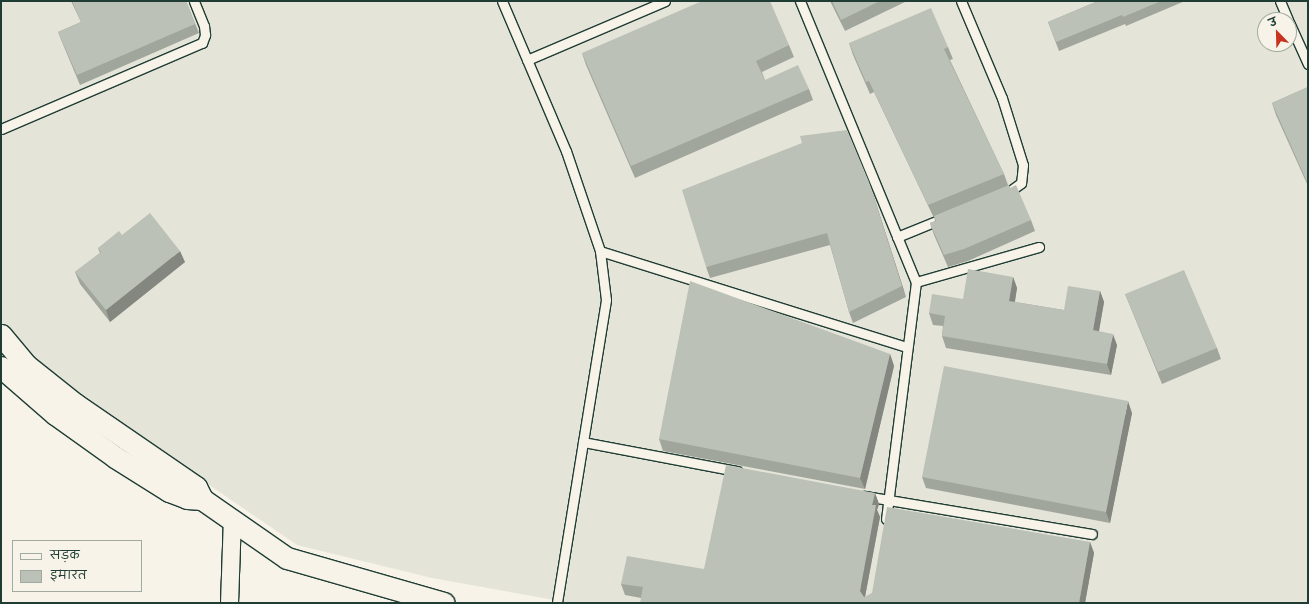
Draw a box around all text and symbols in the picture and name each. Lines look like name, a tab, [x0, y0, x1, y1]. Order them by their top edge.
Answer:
north arrow	[1257, 12, 1297, 52]
text: उ	[1267, 14, 1279, 30]
legend	[12, 540, 142, 592]
text: सड़क	[50, 547, 80, 563]
text: इमारत	[50, 567, 87, 583]

